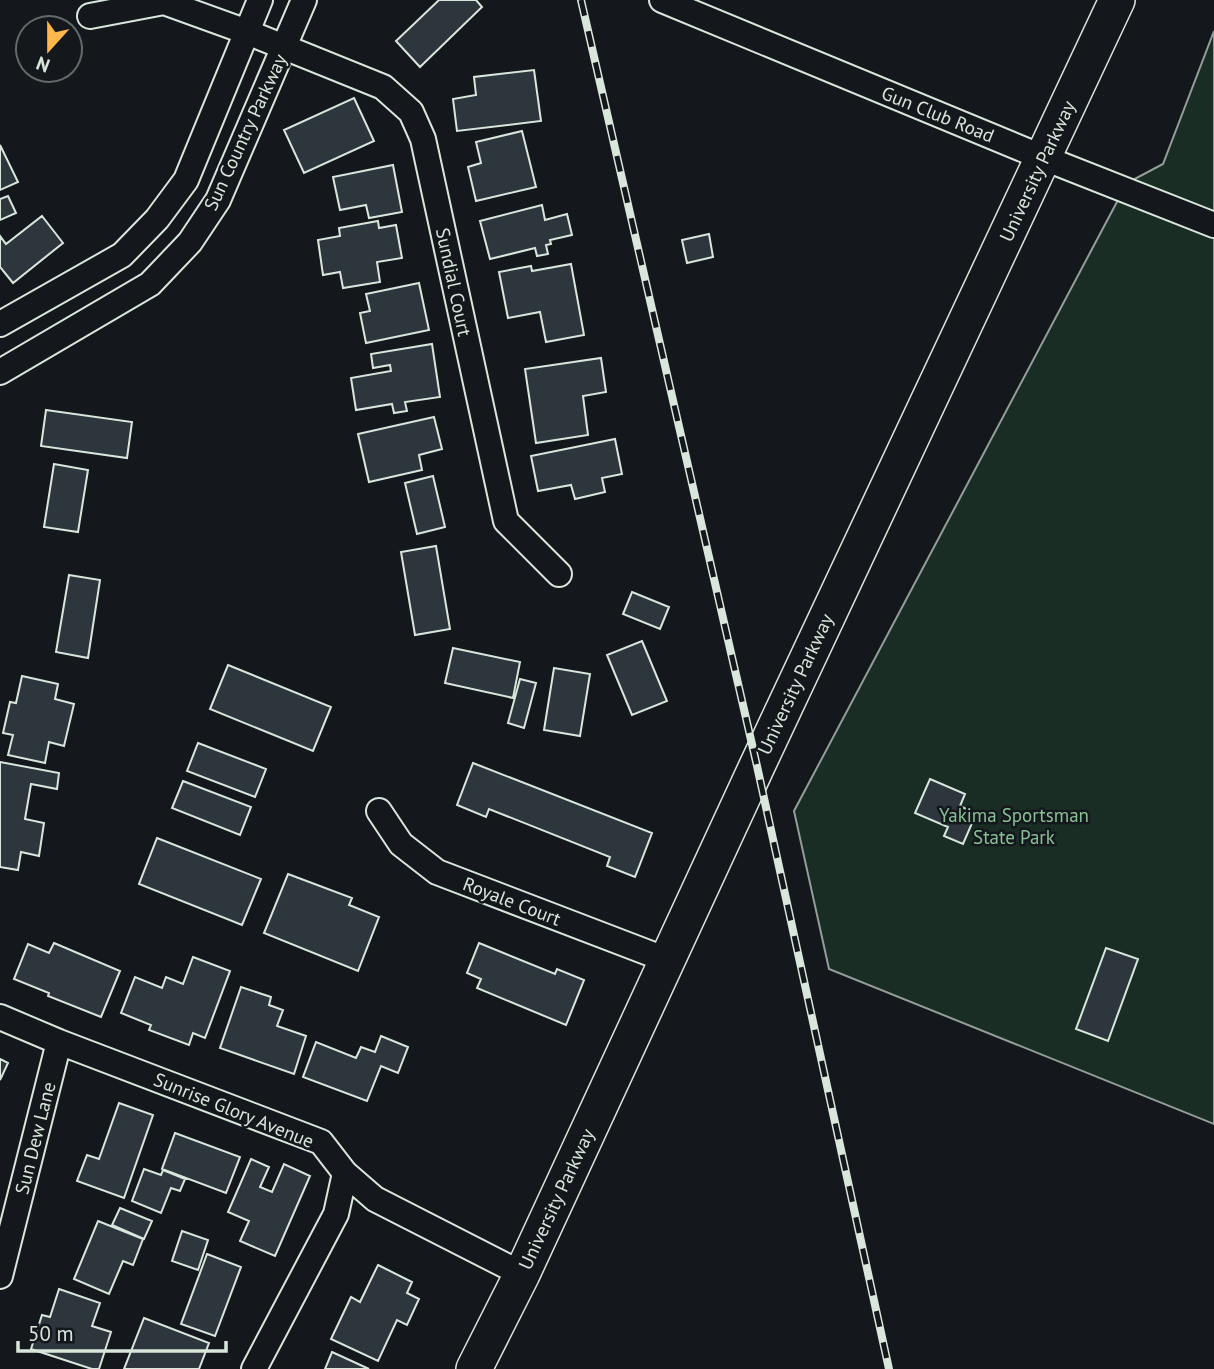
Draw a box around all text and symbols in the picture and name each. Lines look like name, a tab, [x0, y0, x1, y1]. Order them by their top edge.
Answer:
north arrow	[14, 14, 84, 84]
street label: Sun Country Parkway	[198, 50, 292, 214]
text: N	[33, 51, 53, 78]
street label: Gun Club Road	[878, 80, 998, 148]
street label: University Parkway	[994, 97, 1080, 245]
street label: Sundial Court	[431, 226, 477, 339]
street label: University Parkway	[752, 610, 838, 758]
park label: Yakima Sportsman State Park	[939, 803, 1089, 849]
street label: Royale Court	[460, 871, 565, 931]
street label: Sunrise Glory Avenue	[150, 1067, 318, 1153]
street label: Sun Dew Lane	[9, 1079, 61, 1197]
street label: University Parkway	[513, 1125, 599, 1273]
scale bar	[18, 1310, 226, 1354]
text: 50 m	[28, 1320, 74, 1347]

